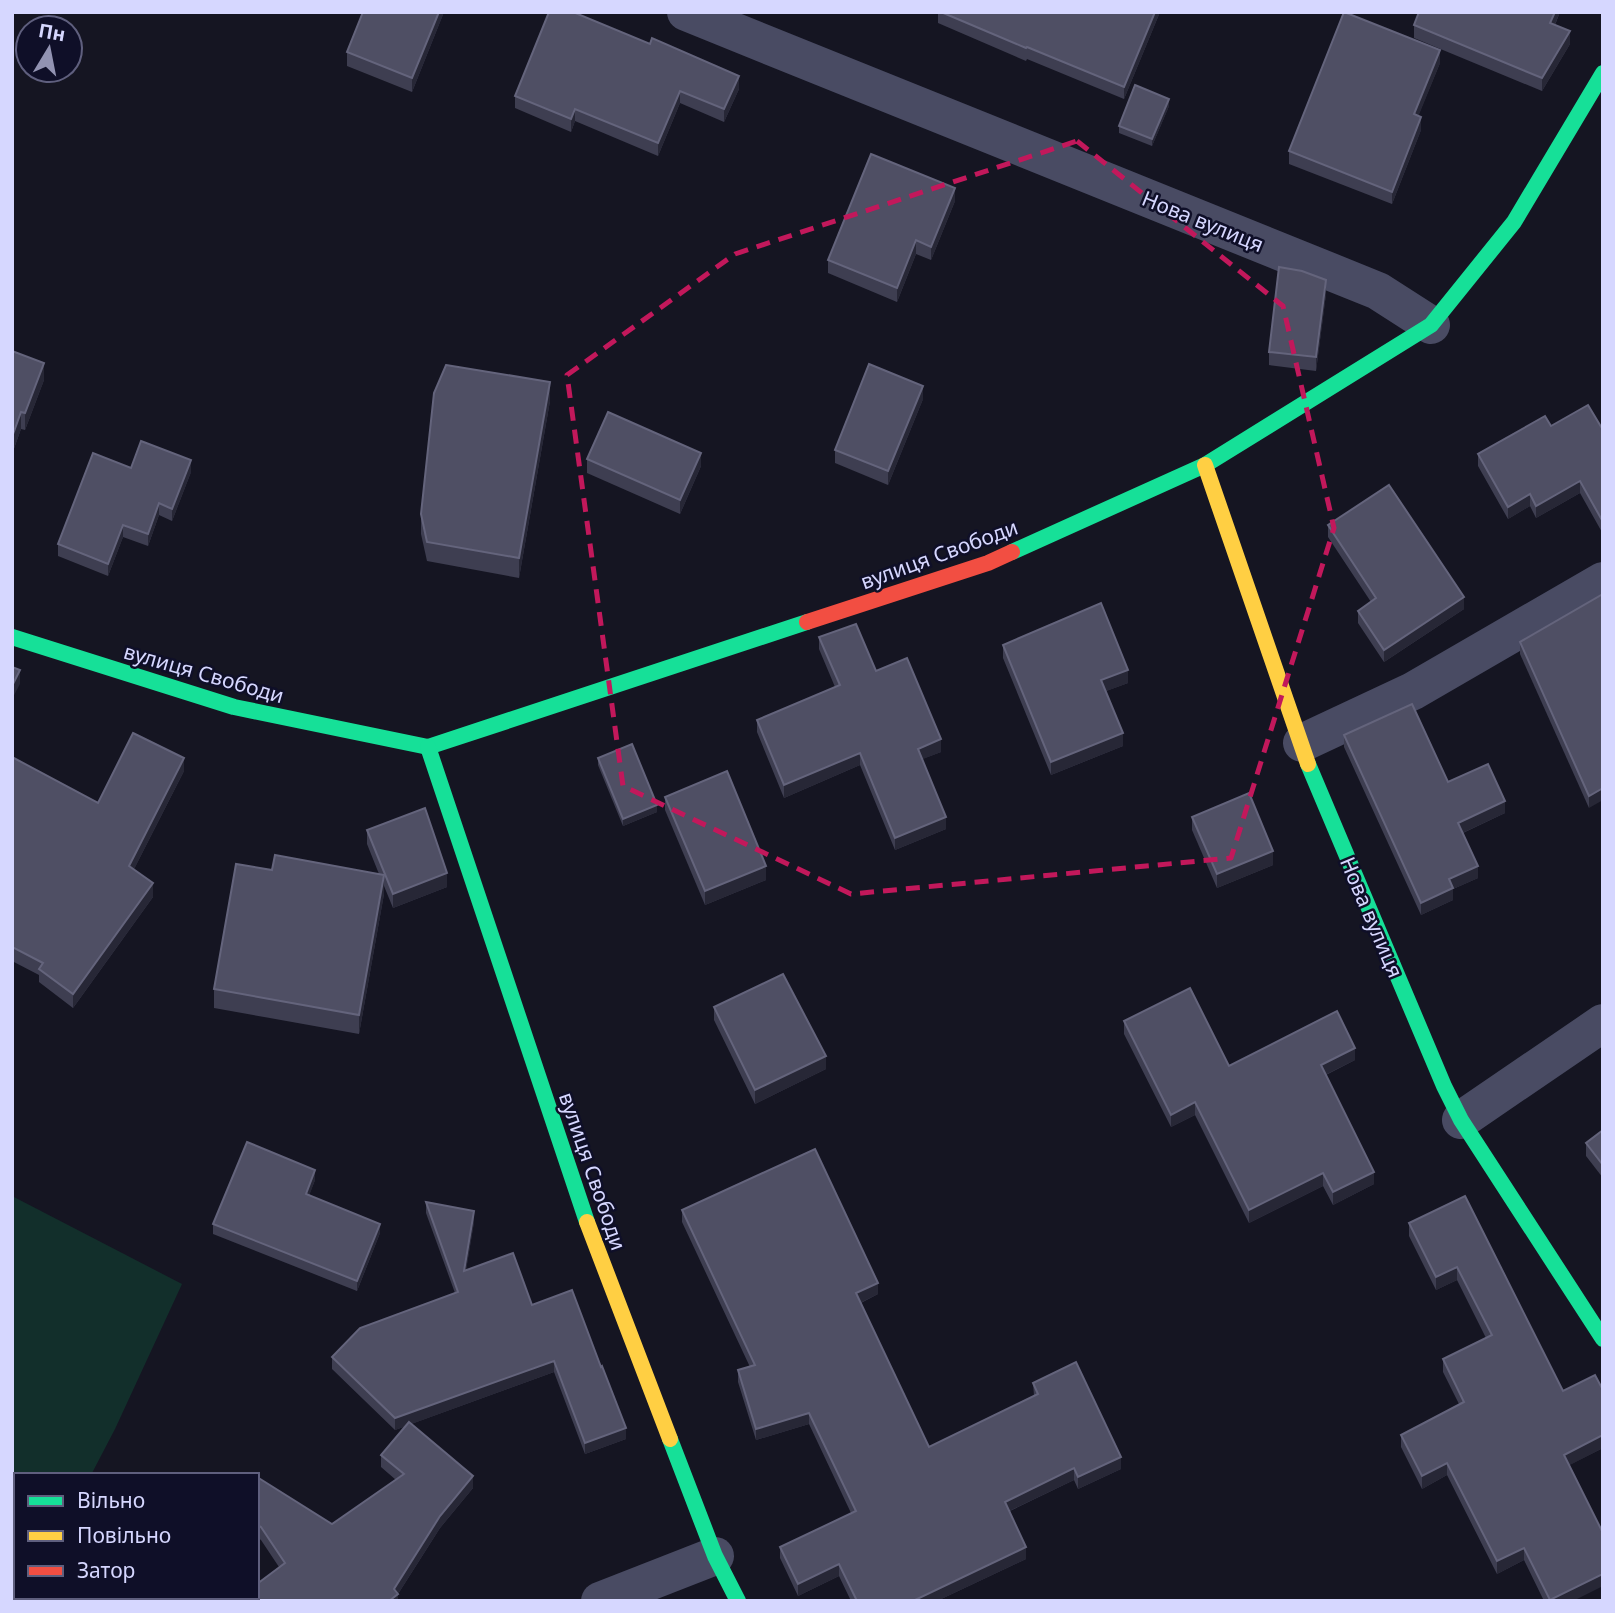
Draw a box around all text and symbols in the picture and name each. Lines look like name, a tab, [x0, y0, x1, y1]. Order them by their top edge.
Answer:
north arrow	[14, 14, 84, 84]
text: Пн	[36, 17, 67, 47]
street label: Нова вулиця	[1138, 184, 1268, 258]
street label: вулиця Свободи	[856, 513, 1022, 595]
street label: вулиця Свободи	[121, 637, 287, 709]
street label: Нова вулиця	[1334, 852, 1410, 982]
street label: вулиця Свободи	[553, 1088, 633, 1254]
legend	[14, 1473, 259, 1599]
text: Вільно	[77, 1486, 145, 1514]
text: Повільно	[77, 1521, 171, 1549]
text: Затор	[77, 1556, 135, 1584]

